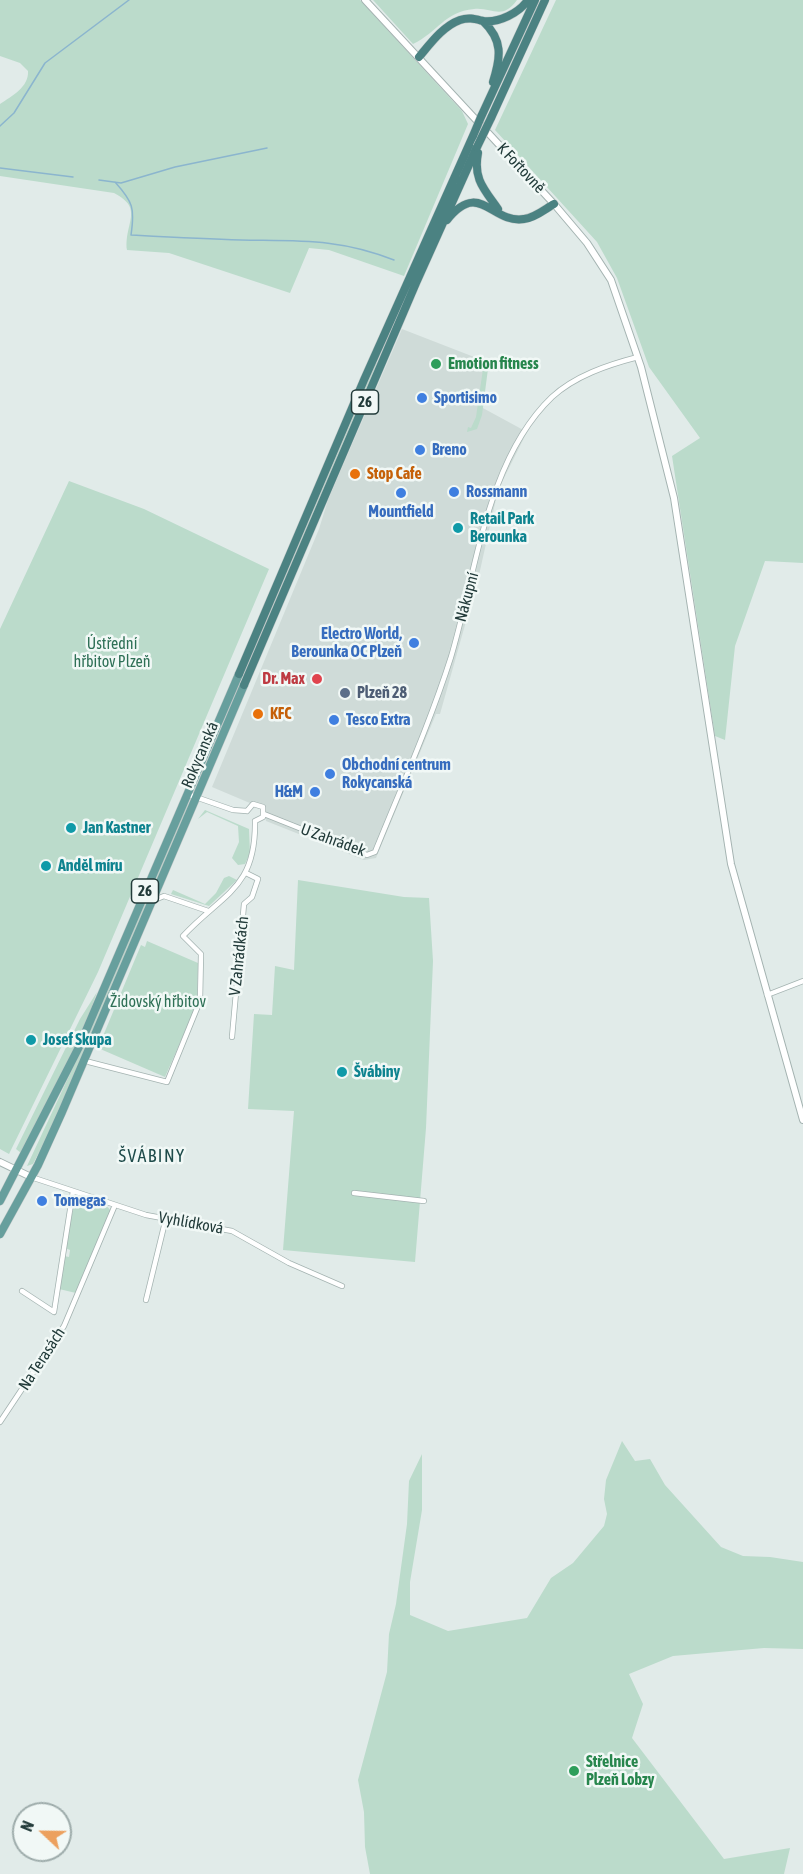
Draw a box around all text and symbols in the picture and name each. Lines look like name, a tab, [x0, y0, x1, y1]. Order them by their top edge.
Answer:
street label: K Fořtovně	[493, 139, 549, 197]
place label: Emotion fitness	[448, 354, 539, 374]
marker: Emotion fitness	[429, 357, 443, 371]
place label: Sportisimo	[434, 388, 497, 408]
road number: 26	[352, 390, 378, 414]
marker: Sportisimo	[415, 391, 429, 405]
place label: Breno	[432, 440, 467, 460]
marker: Breno	[413, 443, 427, 457]
place label: Stop Cafe	[367, 464, 422, 484]
marker: Stop Cafe	[348, 467, 362, 481]
place label: Rossmann	[466, 482, 527, 502]
marker: Rossmann	[447, 485, 461, 499]
marker: Mountfield	[394, 486, 408, 500]
place label: Mountfield	[368, 502, 434, 522]
place label: Retail Park Berounka	[470, 509, 534, 547]
marker: Retail Park Berounka	[451, 521, 465, 535]
street label: Nákupní	[451, 570, 483, 624]
place label: Electro World, Berounka OC Plzeň	[291, 624, 402, 662]
park label: Ústřední hřbitov Plzeň	[73, 634, 151, 672]
marker: Electro World, Berounka OC Plzeň	[407, 636, 421, 650]
place label: Dr. Max	[262, 669, 305, 689]
marker: Dr. Max	[310, 672, 324, 686]
place label: Plzeň 28	[357, 683, 407, 703]
marker: Plzeň 28	[338, 686, 352, 700]
place label: KFC	[270, 704, 291, 724]
marker: KFC	[251, 707, 265, 721]
place label: Tesco Extra	[346, 710, 410, 730]
marker: Tesco Extra	[327, 713, 341, 727]
street label: Rokycanská	[177, 719, 223, 791]
place label: Obchodní centrum Rokycanská	[342, 755, 451, 793]
marker: Obchodní centrum Rokycanská	[323, 767, 337, 781]
place label: H&M	[275, 782, 303, 802]
marker: H&M	[308, 785, 322, 799]
place label: Jan Kastner	[83, 818, 150, 838]
street label: U Zahrádek	[298, 819, 368, 861]
marker: Jan Kastner	[64, 821, 78, 835]
place label: Anděl míru	[58, 856, 123, 876]
marker: Anděl míru	[39, 859, 53, 873]
road number: 26	[132, 879, 158, 903]
street label: V Zahrádkách	[225, 915, 253, 997]
park label: Židovský hřbitov	[110, 992, 206, 1012]
place label: Josef Skupa	[43, 1030, 112, 1050]
marker: Josef Skupa	[24, 1033, 38, 1047]
place label: Švábiny	[354, 1062, 400, 1082]
marker: Švábiny	[335, 1065, 349, 1079]
district label: ŠVÁBINY	[118, 1145, 186, 1167]
place label: Tomegas	[54, 1191, 106, 1211]
marker: Tomegas	[35, 1194, 49, 1208]
street label: Vyhlídková	[157, 1208, 225, 1238]
street label: Na Terasách	[15, 1324, 69, 1394]
place label: Střelnice Plzeň Lobzy	[586, 1752, 654, 1790]
marker: Střelnice Plzeň Lobzy	[567, 1764, 581, 1778]
north arrow	[12, 1802, 72, 1862]
text: N	[17, 1818, 37, 1834]

